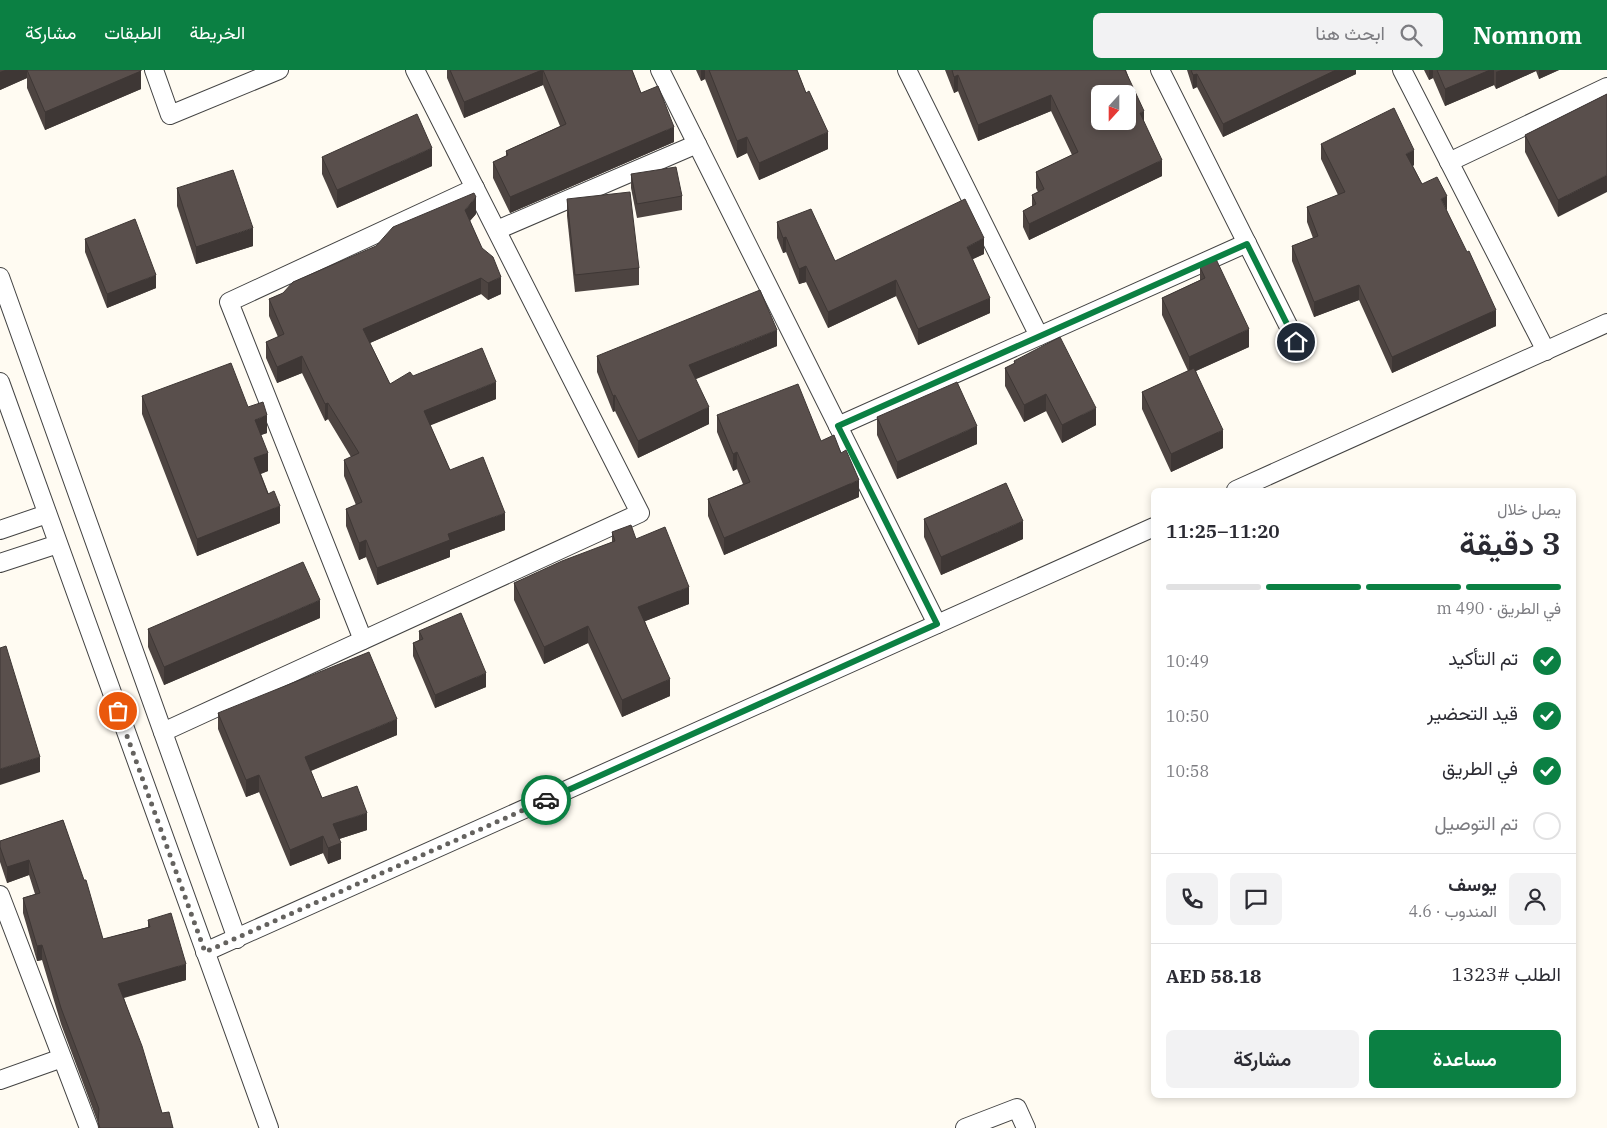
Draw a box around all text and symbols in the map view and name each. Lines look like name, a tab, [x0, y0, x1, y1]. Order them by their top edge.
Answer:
search box	[1093, 13, 1443, 58]
text: Nomnom	[1473, 19, 1582, 51]
text: مشاركة	[25, 21, 76, 44]
text: الطبقات	[104, 21, 161, 44]
text: الخريطة	[189, 21, 245, 44]
text: ابحث هنا	[1315, 21, 1385, 45]
icon: search	[1397, 21, 1425, 49]
north arrow	[1091, 85, 1136, 130]
map controls	[1091, 85, 1136, 130]
pin	[1275, 321, 1317, 363]
icon: home	[1282, 328, 1310, 356]
text: يصل خلال	[1497, 499, 1561, 519]
text: 11:20–11:25	[1166, 519, 1280, 543]
text: 3 دقيقة	[1459, 522, 1561, 564]
text: في الطريق · 490 m	[1437, 598, 1561, 618]
text: تم التأكيد	[1448, 646, 1518, 670]
icon: check	[1533, 647, 1561, 675]
text: 10:49	[1166, 651, 1209, 671]
pin	[97, 690, 139, 732]
icon: bag	[104, 697, 132, 725]
text: قيد التحضير	[1427, 701, 1518, 725]
icon: check	[1533, 702, 1561, 730]
text: 10:50	[1166, 706, 1209, 726]
text: في الطريق	[1442, 756, 1518, 780]
icon: check	[1533, 757, 1561, 785]
text: 10:58	[1166, 761, 1209, 781]
courier	[521, 775, 571, 825]
icon: car	[532, 786, 560, 814]
text: تم التوصيل	[1434, 811, 1518, 835]
text: يوسف	[1448, 872, 1497, 896]
button: phone	[1166, 873, 1218, 925]
button: chat	[1230, 873, 1282, 925]
button: person	[1509, 873, 1561, 925]
text: المندوب · 4.6	[1408, 901, 1497, 921]
text: الطلب #1323	[1451, 962, 1561, 986]
text: AED 58.18	[1166, 964, 1262, 988]
button: مشاركة	[1166, 1030, 1359, 1088]
button: مساعدة	[1369, 1030, 1561, 1088]

